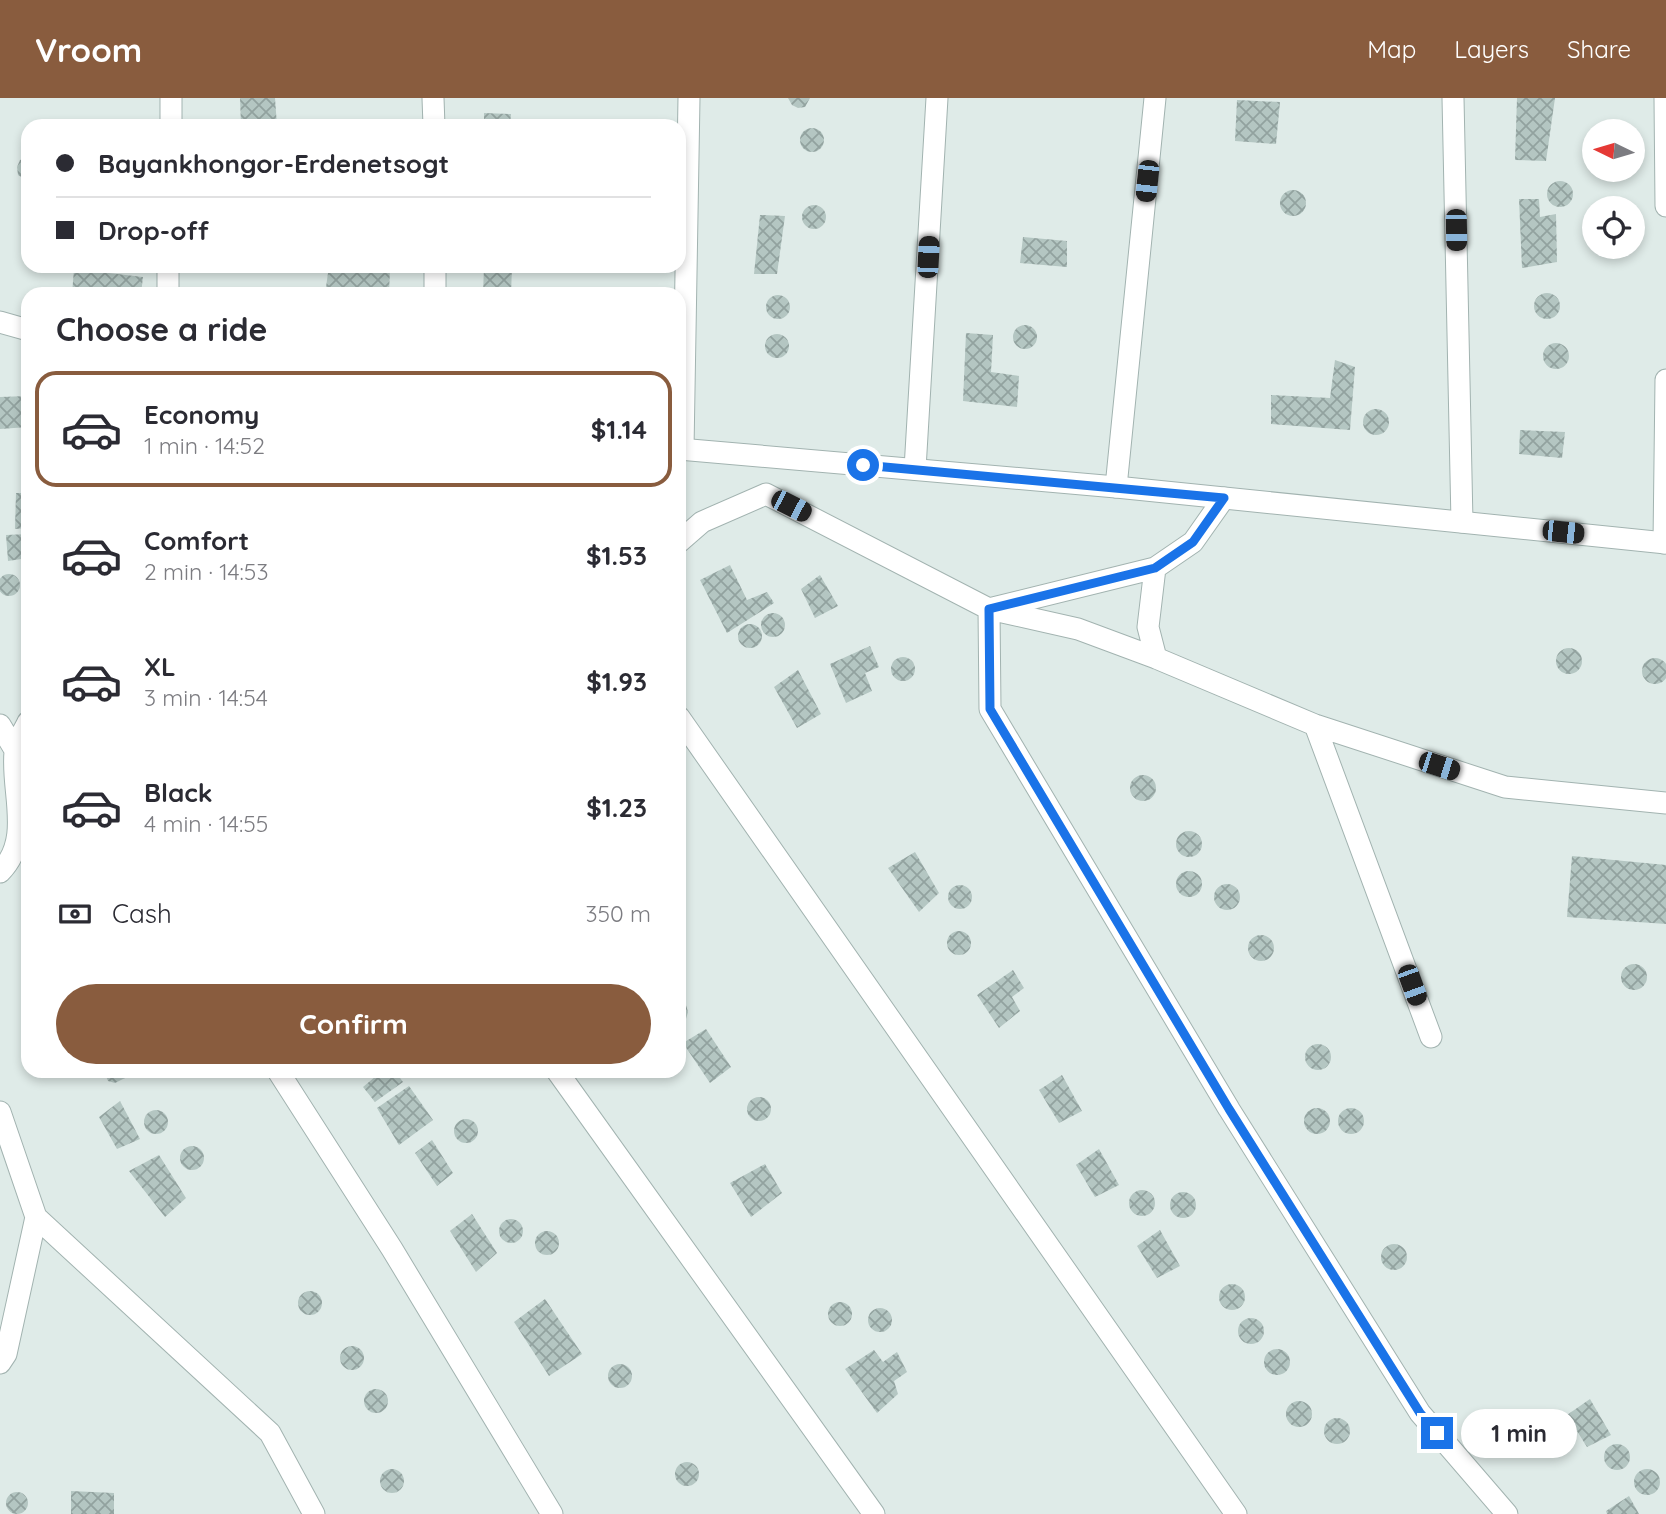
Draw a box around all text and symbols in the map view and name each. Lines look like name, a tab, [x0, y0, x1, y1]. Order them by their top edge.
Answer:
text: Vroom	[35, 29, 142, 70]
text: Map	[1367, 34, 1416, 64]
text: Layers	[1454, 34, 1529, 64]
text: Share	[1567, 34, 1631, 64]
north arrow	[1582, 119, 1645, 182]
map controls	[1582, 119, 1645, 259]
text: Bayankhongor-Erdenetsogt	[98, 147, 449, 180]
car	[1135, 159, 1160, 203]
button: locate	[1582, 196, 1645, 259]
car	[1446, 209, 1467, 251]
text: Drop-off	[98, 214, 209, 247]
car	[917, 235, 940, 279]
text: Choose a ride	[56, 309, 268, 349]
icon: car	[60, 398, 123, 461]
text: Economy	[144, 398, 259, 431]
text: $1.14	[591, 413, 647, 446]
text: 1 min · 14:52	[144, 431, 265, 460]
route start	[847, 449, 879, 481]
car	[768, 487, 815, 525]
car	[1542, 519, 1585, 545]
icon: car	[60, 524, 123, 587]
text: Comfort	[144, 524, 249, 557]
text: $1.53	[586, 539, 647, 572]
text: 2 min · 14:53	[144, 557, 268, 586]
icon: car	[60, 650, 123, 713]
text: XL	[144, 650, 176, 683]
text: $1.93	[586, 665, 647, 698]
text: 3 min · 14:54	[144, 683, 268, 712]
car	[1416, 750, 1463, 782]
icon: car	[60, 776, 123, 839]
text: Black	[144, 776, 213, 809]
text: $1.23	[586, 791, 647, 824]
text: 4 min · 14:55	[144, 809, 268, 838]
icon: cash	[56, 895, 94, 933]
text: Cash	[112, 897, 172, 930]
text: 350 m	[585, 899, 651, 928]
car	[1395, 962, 1430, 1008]
button: Confirm	[56, 984, 651, 1064]
callout: 1 min	[1462, 1408, 1577, 1458]
route end	[1421, 1417, 1453, 1449]
text: 1 min	[1491, 1419, 1547, 1448]

